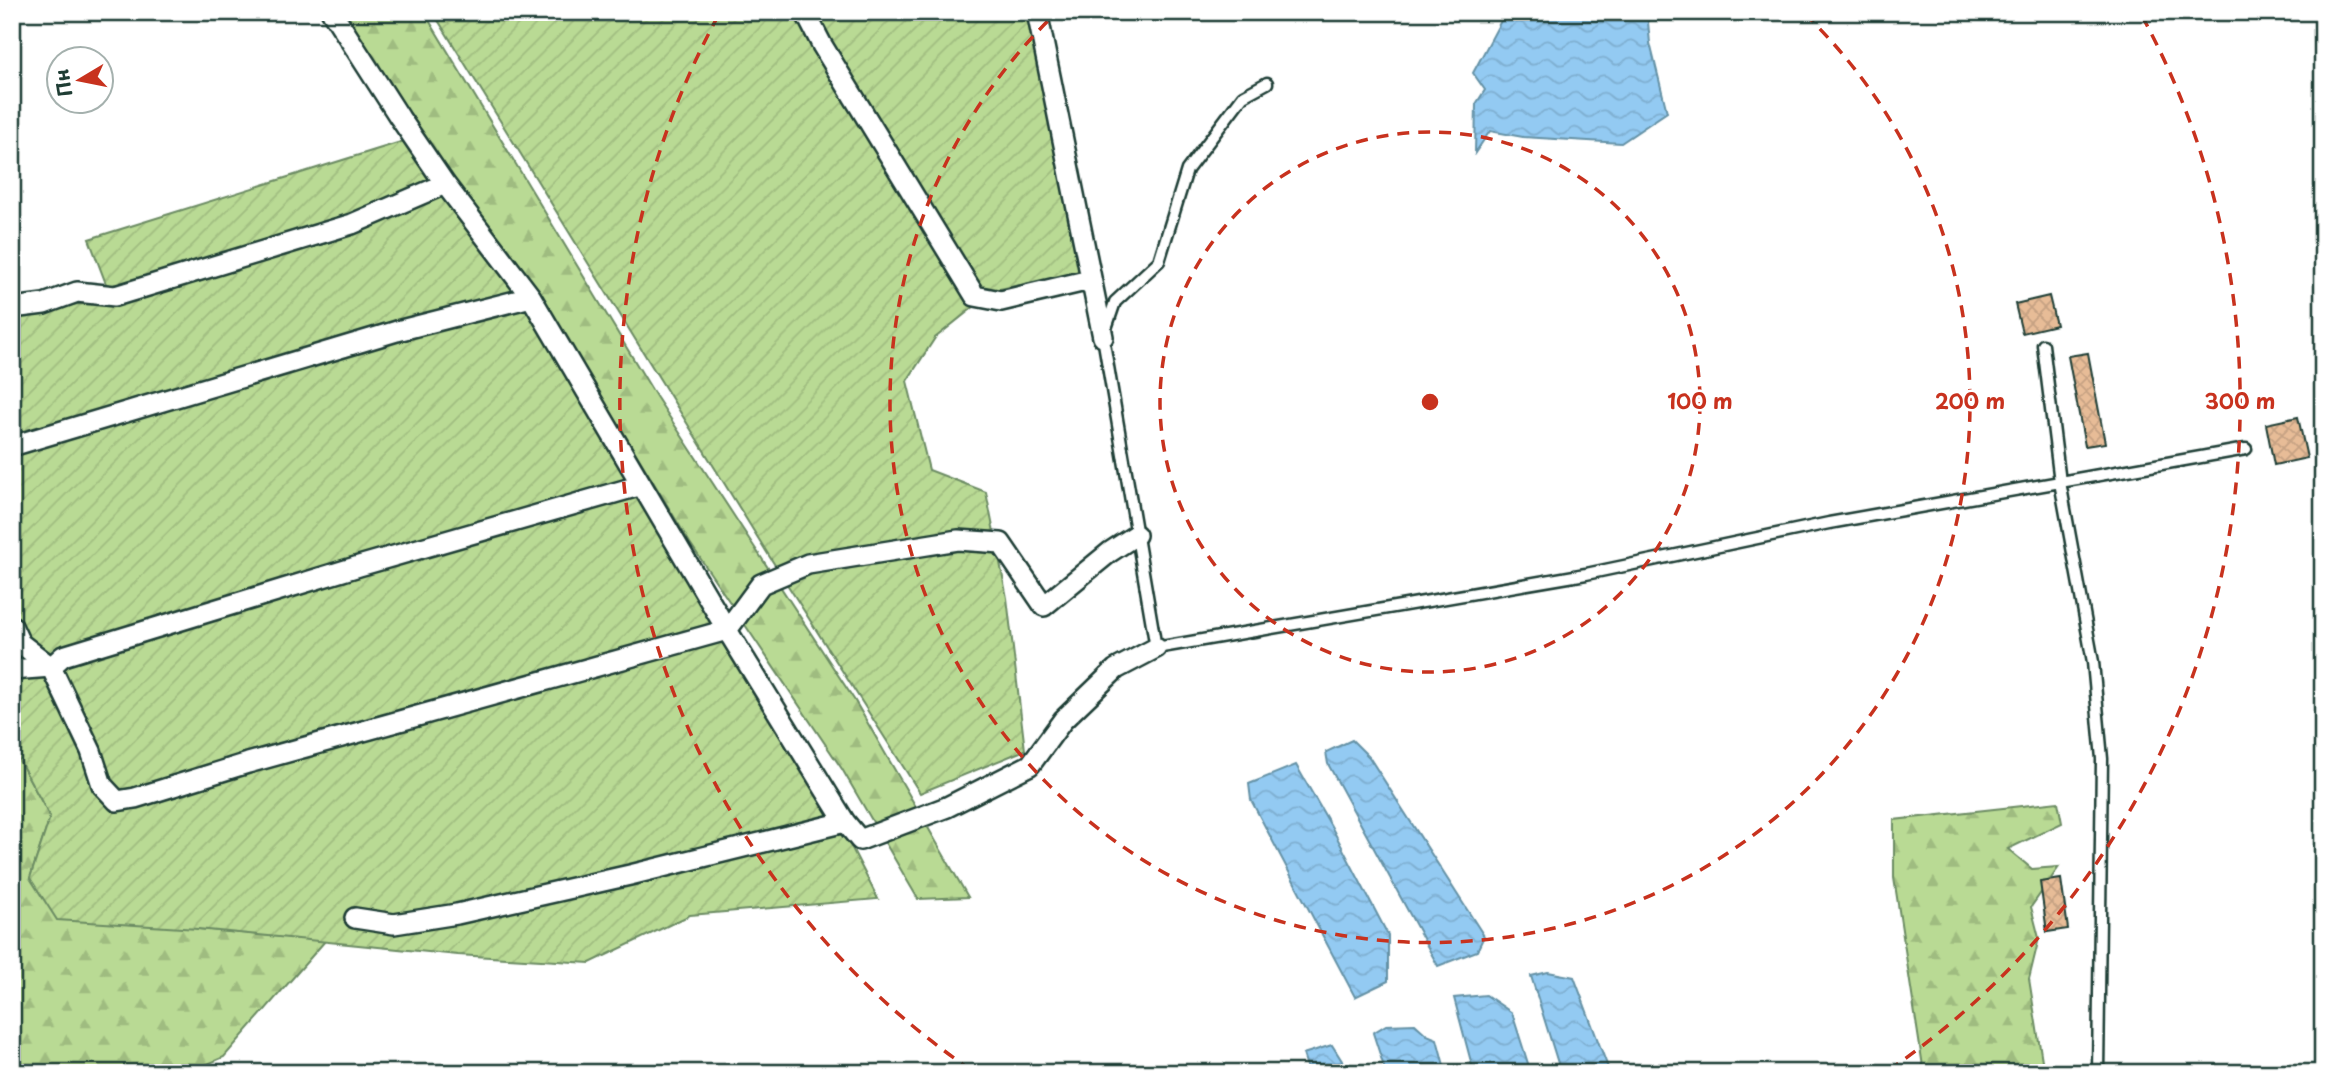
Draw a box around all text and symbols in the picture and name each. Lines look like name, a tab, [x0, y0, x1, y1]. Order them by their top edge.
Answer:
north arrow	[46, 46, 116, 116]
text: Пн	[46, 67, 78, 99]
text: 100 m	[1667, 384, 1733, 416]
text: 200 m	[1935, 384, 2005, 416]
text: 300 m	[2205, 384, 2275, 416]
centre of rings	[1418, 390, 1442, 414]

